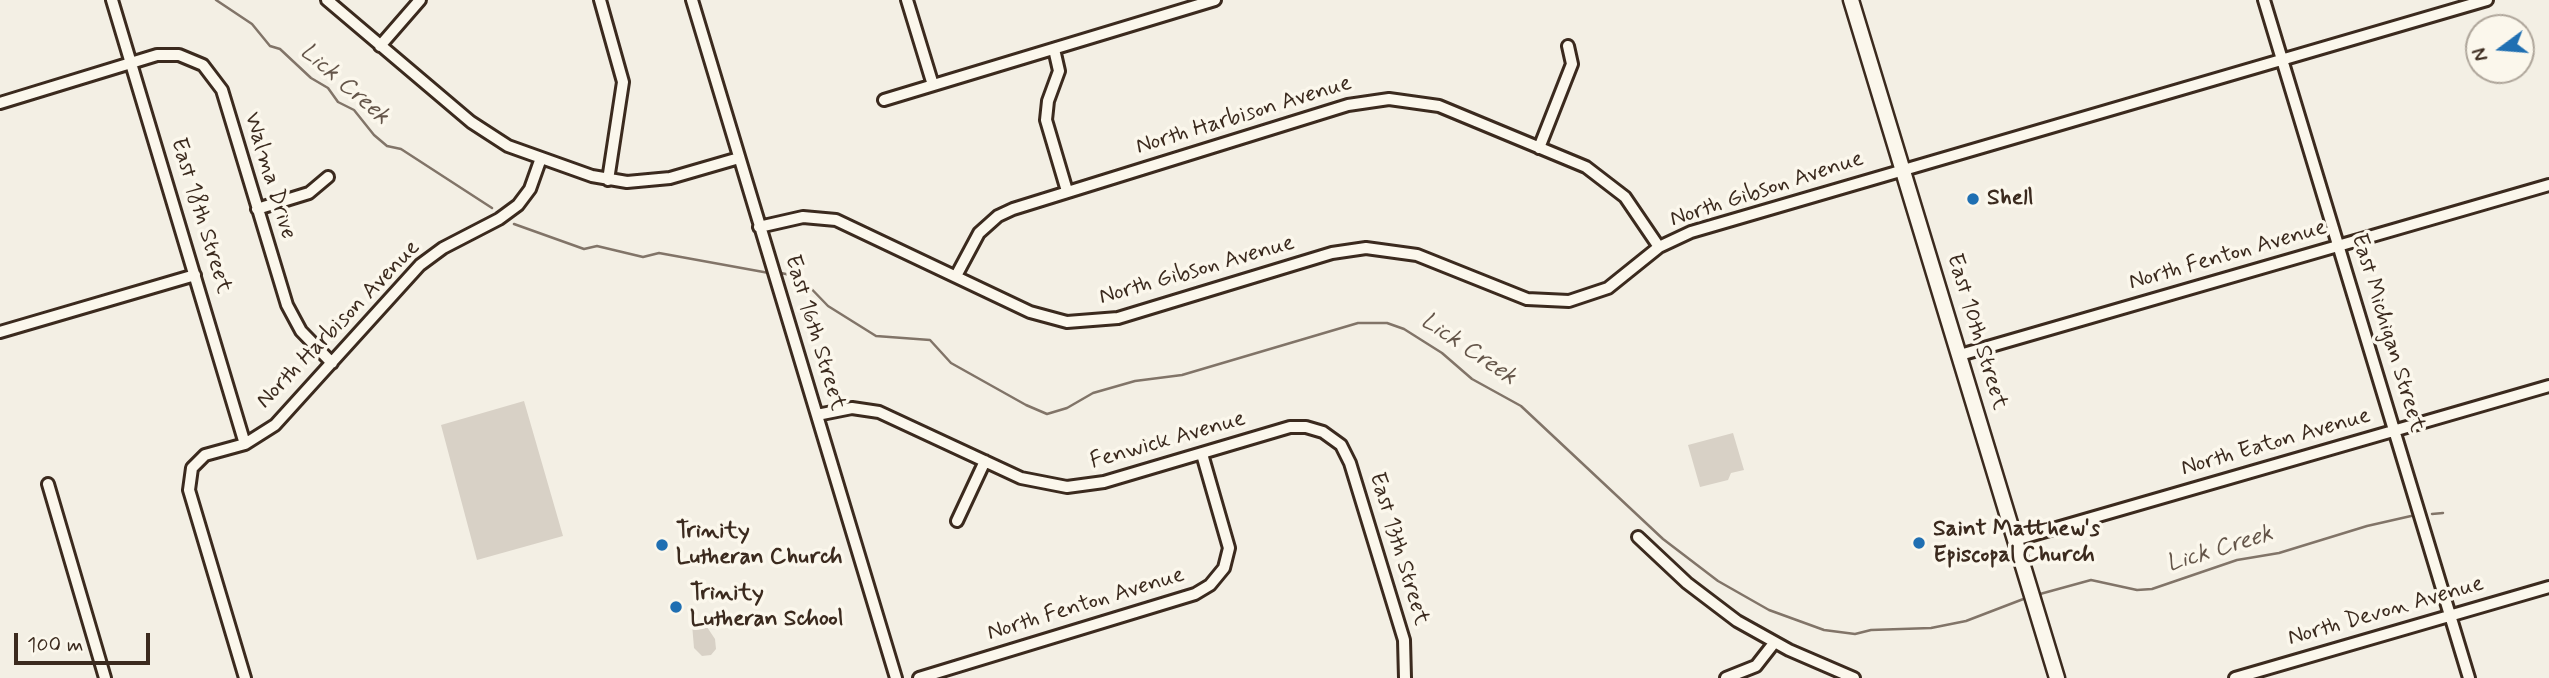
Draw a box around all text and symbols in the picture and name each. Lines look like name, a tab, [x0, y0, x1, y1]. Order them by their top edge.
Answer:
north arrow	[2465, 14, 2535, 84]
water label: Lick Creek	[293, 38, 395, 132]
text: N	[2467, 45, 2495, 64]
street label: North Harbison Avenue	[1133, 70, 1355, 162]
street label: Walma Drive	[237, 109, 301, 243]
street label: East 18th Street	[163, 135, 237, 297]
street label: North Gibson Avenue	[1667, 146, 1867, 234]
place label: Shell	[1987, 185, 2033, 213]
marker: Shell	[1965, 191, 1981, 207]
street label: North Fenton Avenue	[2126, 215, 2330, 297]
street label: North Gibson Avenue	[1096, 230, 1298, 312]
street label: East Michigan Street	[2344, 230, 2430, 436]
street label: North Harbison Avenue	[251, 235, 427, 415]
street label: East 10th Street	[1939, 251, 2013, 413]
street label: East 16th Street	[777, 252, 851, 414]
water label: Lick Creek	[1414, 307, 1522, 393]
street label: North Eaton Avenue	[2178, 403, 2374, 483]
street label: Fenwick Avenue	[1087, 406, 1249, 476]
street label: East 13th Street	[1362, 469, 1434, 629]
place label: Saint Matthew's Episcopal Church	[1933, 516, 2100, 570]
place label: Trinity Lutheran Church	[676, 518, 843, 572]
water label: Lick Creek	[2163, 520, 2277, 580]
marker: Saint Matthew's Episcopal Church	[1911, 535, 1927, 551]
marker: Trinity Lutheran Church	[654, 537, 670, 553]
street label: North Fenton Avenue	[984, 562, 1188, 648]
street label: North Devon Avenue	[2285, 571, 2487, 653]
place label: Trinity Lutheran School	[690, 580, 843, 634]
marker: Trinity Lutheran School	[668, 599, 684, 615]
scale bar	[18, 618, 154, 662]
text: 100 m	[27, 631, 83, 659]

